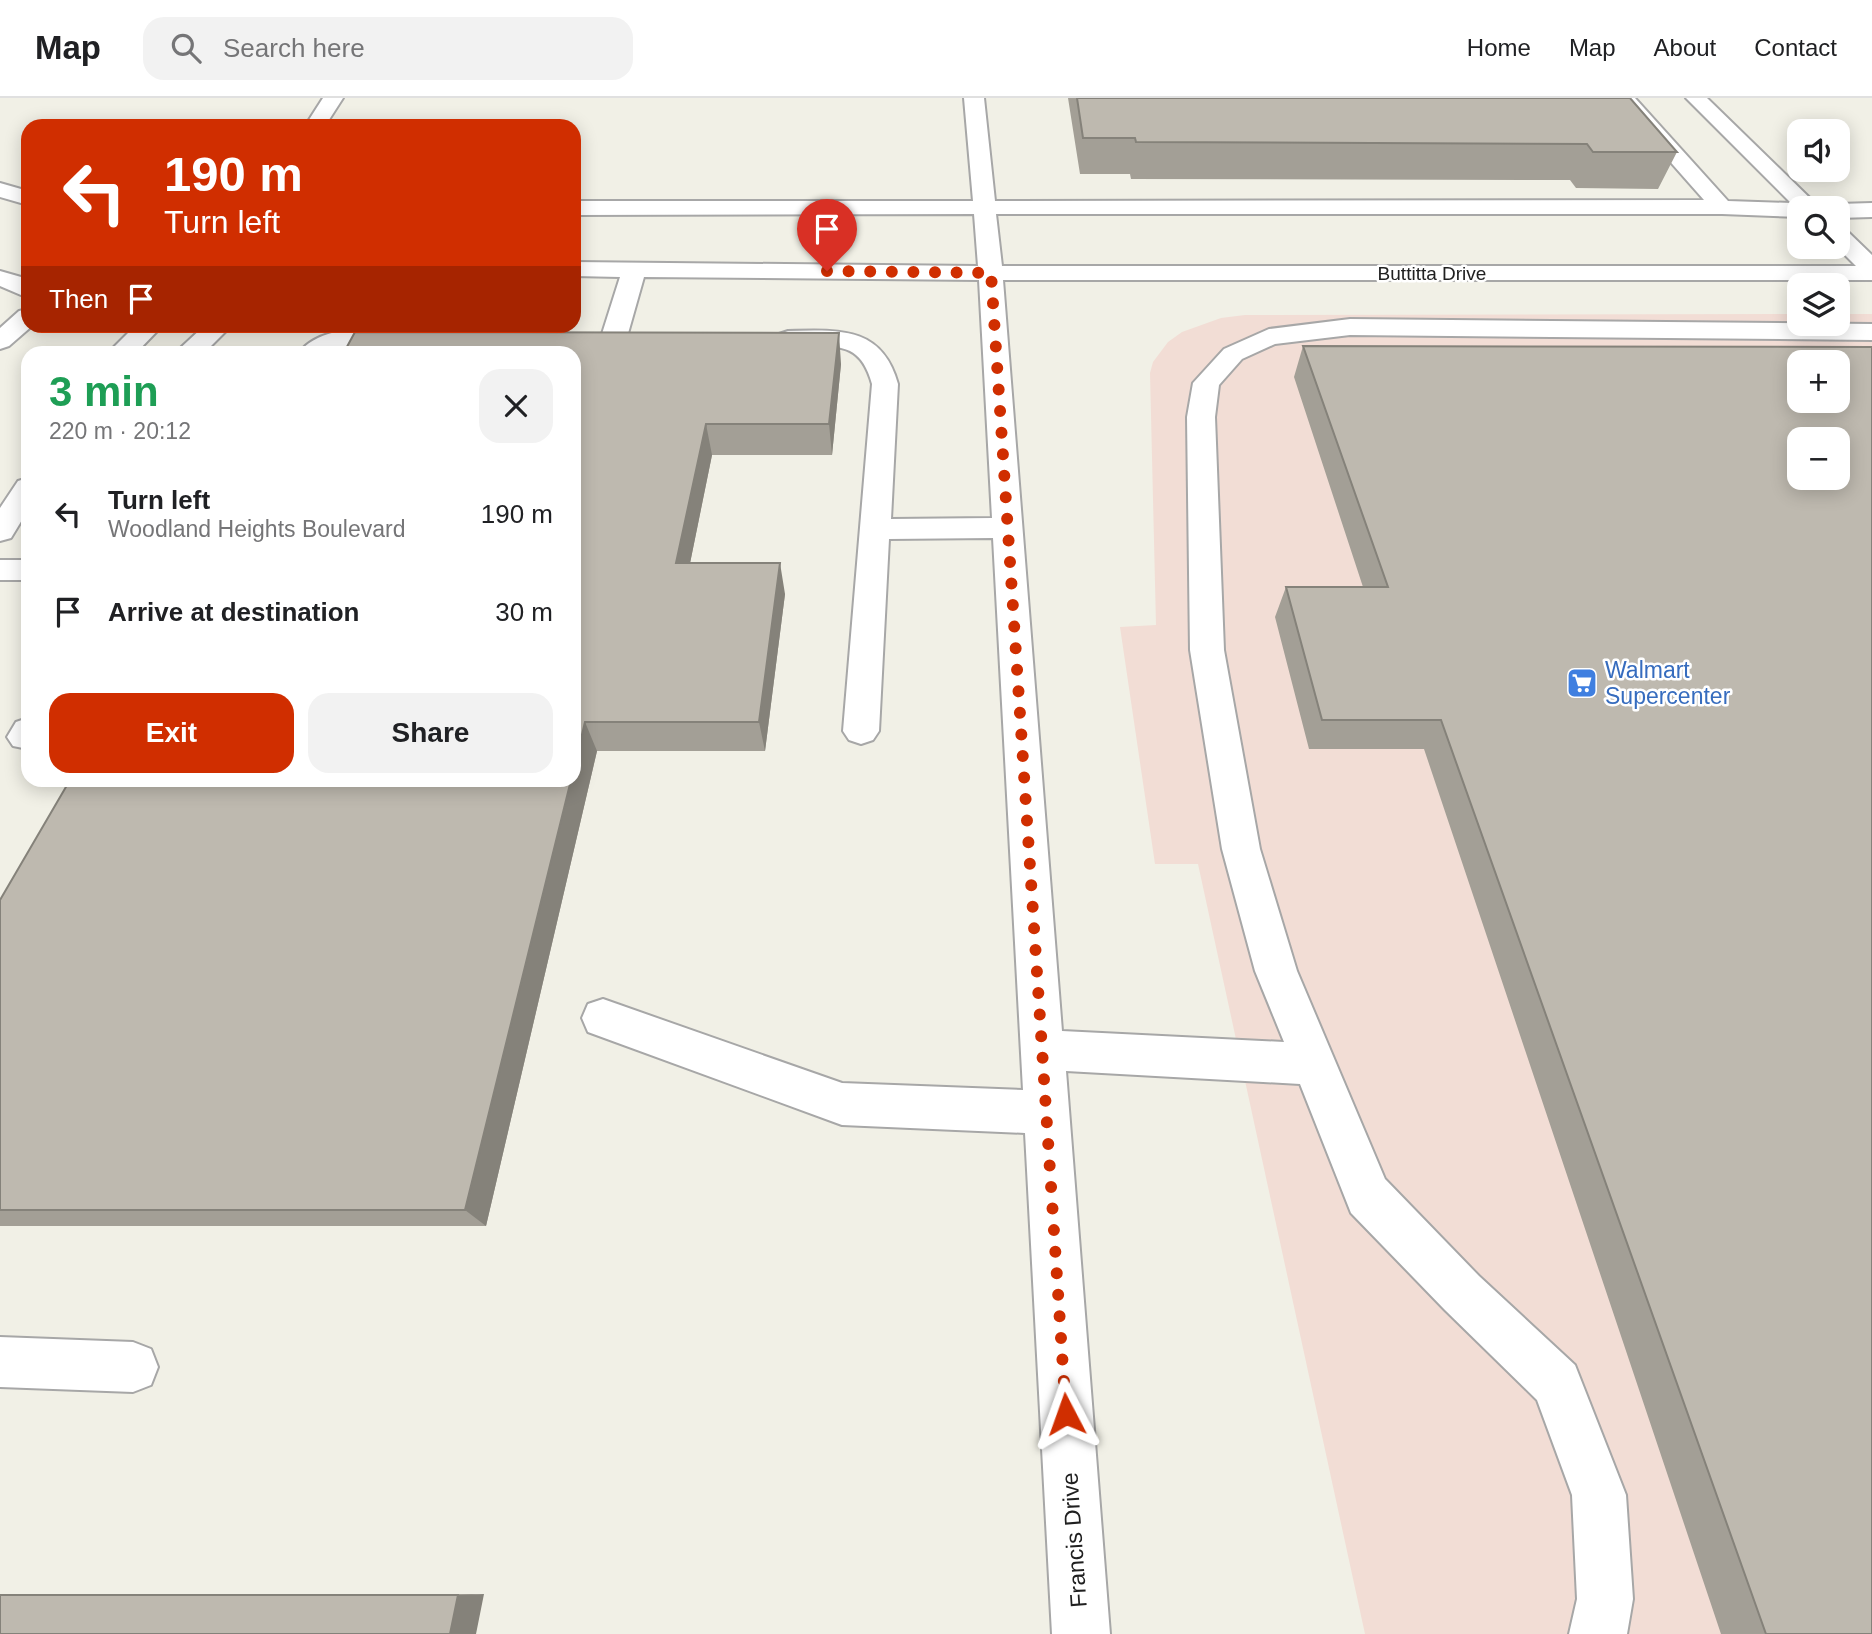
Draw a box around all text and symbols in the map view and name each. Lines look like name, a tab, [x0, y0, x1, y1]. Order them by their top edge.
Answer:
search box	[143, 17, 633, 80]
text: Map	[35, 29, 101, 66]
icon: search	[167, 29, 205, 67]
text: Search here	[223, 33, 365, 63]
text: Home	[1467, 34, 1531, 61]
text: Map	[1569, 34, 1616, 61]
text: About	[1654, 34, 1716, 61]
text: Contact	[1754, 34, 1837, 61]
map controls	[1787, 119, 1850, 490]
button: sound	[1787, 119, 1850, 182]
icon: left	[49, 147, 140, 238]
text: 190 m	[164, 147, 303, 201]
button: search	[1787, 196, 1850, 259]
pin	[797, 199, 857, 271]
text: Turn left	[164, 204, 280, 240]
icon: arrive	[808, 210, 846, 248]
street label: Buttitta Drive	[1378, 263, 1486, 284]
button: layers	[1787, 273, 1850, 336]
icon: arrive	[122, 280, 160, 318]
text: Then	[49, 284, 108, 314]
button: +	[1787, 350, 1850, 413]
text: 3 min	[49, 368, 159, 415]
button: close	[479, 369, 553, 443]
text: 220 m · 20:12	[49, 418, 191, 444]
button: −	[1787, 427, 1850, 490]
text: Turn left	[108, 485, 210, 515]
icon: left	[49, 495, 87, 533]
text: 190 m	[481, 499, 553, 529]
text: Woodland Heights Boulevard	[108, 516, 405, 542]
icon: arrive	[49, 593, 87, 631]
text: Arrive at destination	[108, 597, 359, 627]
text: 30 m	[495, 597, 553, 627]
place label: Walmart Supercenter	[1605, 657, 1731, 709]
supermarket icon: Walmart Supercenter	[1565, 666, 1599, 700]
button: Exit	[49, 693, 294, 773]
button: Share	[308, 693, 553, 773]
position arrow	[1029, 1377, 1103, 1451]
street label: Francis Drive	[1056, 1472, 1092, 1608]

